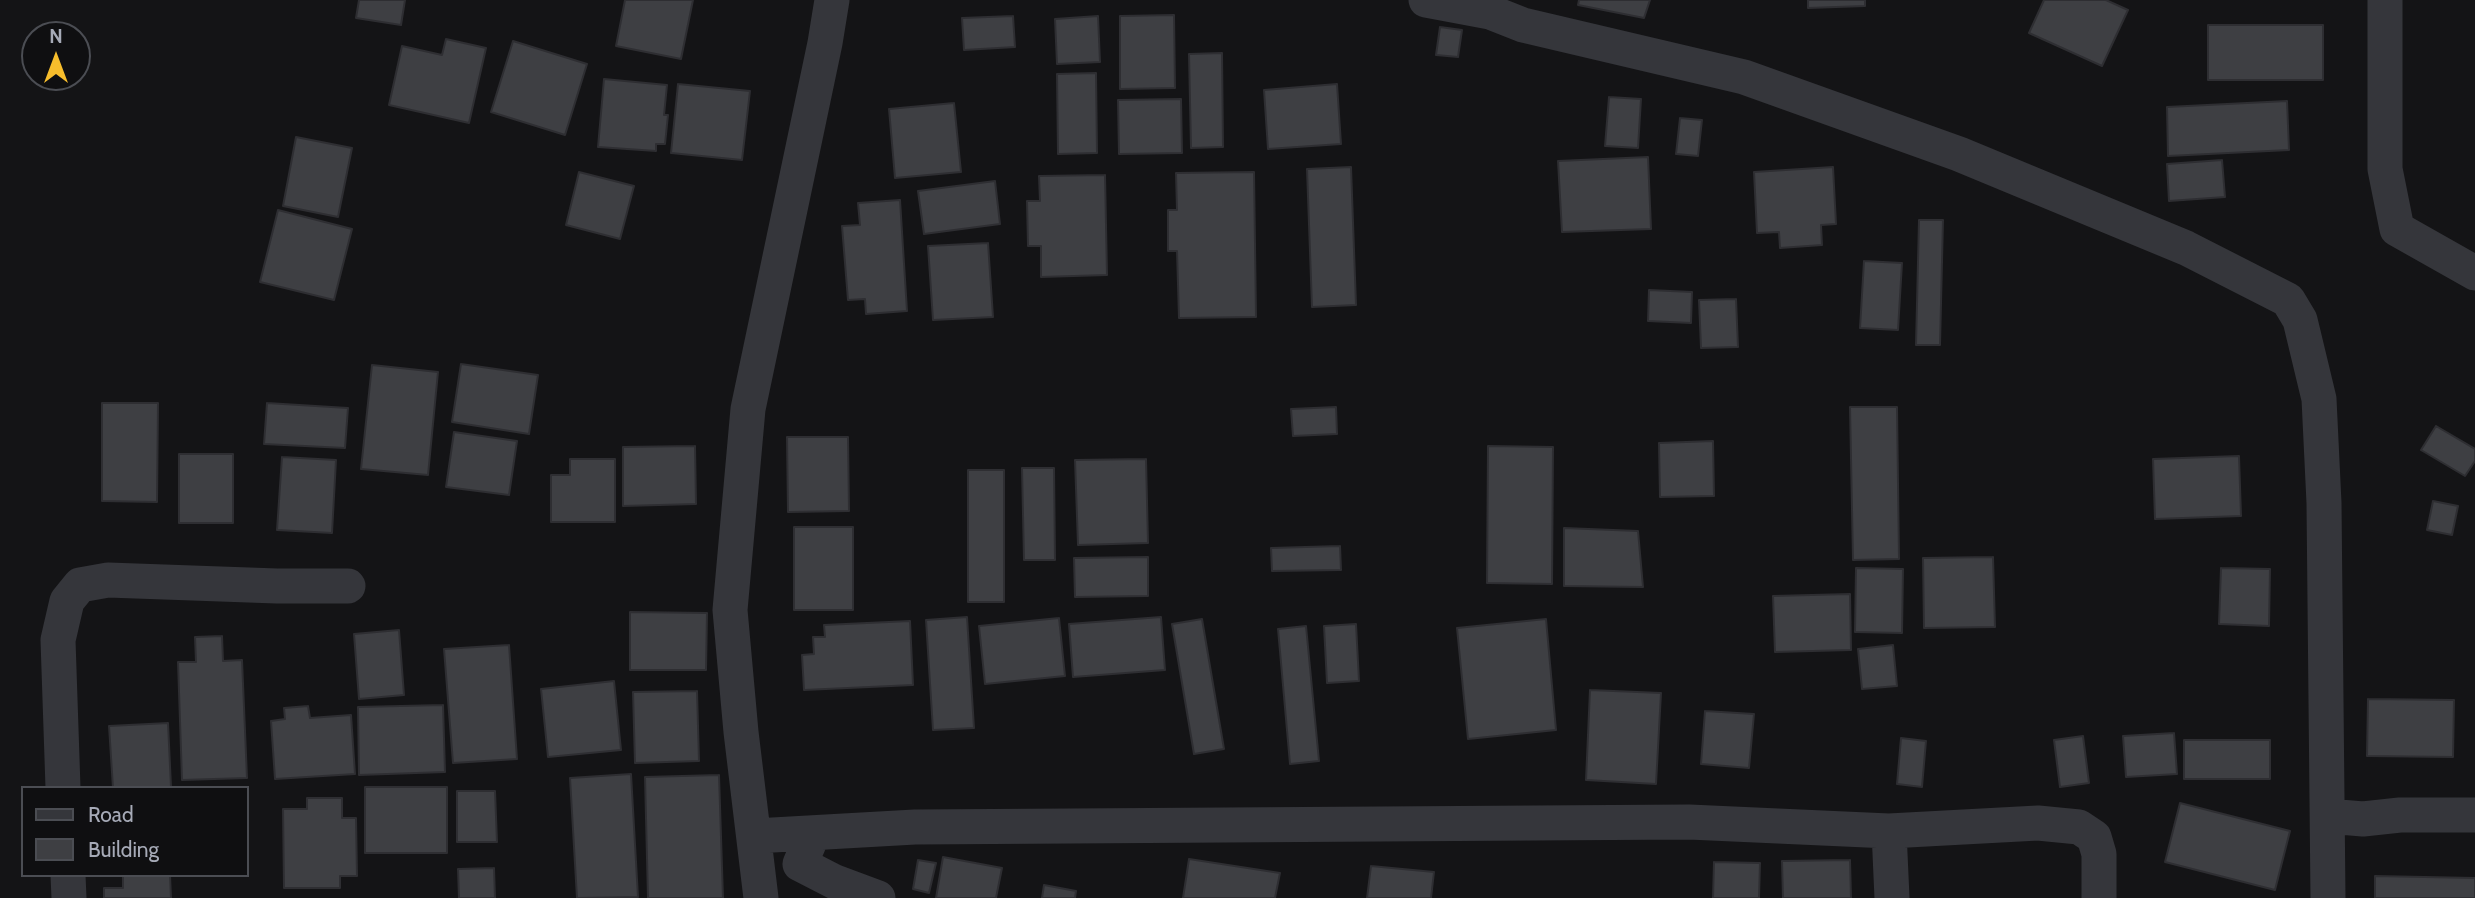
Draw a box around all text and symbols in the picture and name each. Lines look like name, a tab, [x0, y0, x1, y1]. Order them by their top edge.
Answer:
north arrow	[21, 21, 91, 91]
text: N	[49, 25, 63, 48]
legend	[21, 786, 248, 877]
text: Road	[88, 802, 134, 827]
text: Building	[88, 837, 159, 862]

